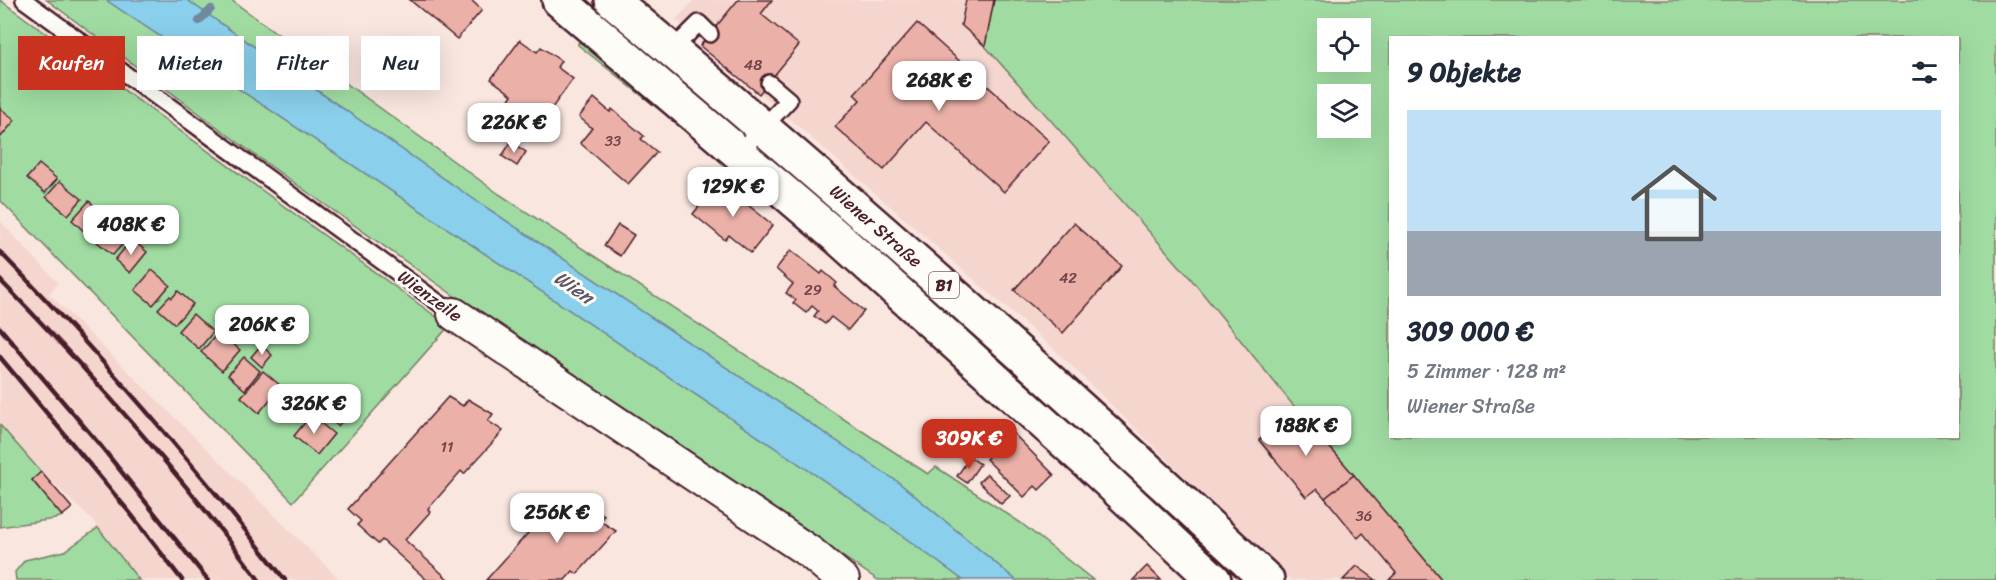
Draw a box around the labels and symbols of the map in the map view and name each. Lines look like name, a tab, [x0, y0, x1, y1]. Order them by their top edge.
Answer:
house number: 48	[744, 52, 762, 78]
pin: 268K €	[890, 61, 988, 112]
pin: 226K €	[465, 103, 563, 154]
house number: 33	[605, 128, 621, 154]
pin: 129K €	[684, 167, 782, 218]
street label: Wiener Straße	[822, 176, 930, 276]
pin: 408K €	[82, 205, 180, 256]
street label: Wienzeile	[391, 261, 469, 331]
water label: Wien	[547, 261, 603, 315]
house number: 42	[1059, 265, 1077, 291]
road number: B1	[929, 272, 959, 298]
house number: 29	[804, 277, 822, 303]
pin: 206K €	[213, 305, 311, 356]
pin: 326K €	[265, 384, 363, 435]
pin: 188K €	[1257, 406, 1355, 457]
pin: 309K €	[920, 419, 1018, 470]
house number: 11	[441, 434, 453, 460]
pin: 256K €	[508, 493, 606, 544]
house number: 36	[1356, 503, 1372, 529]

